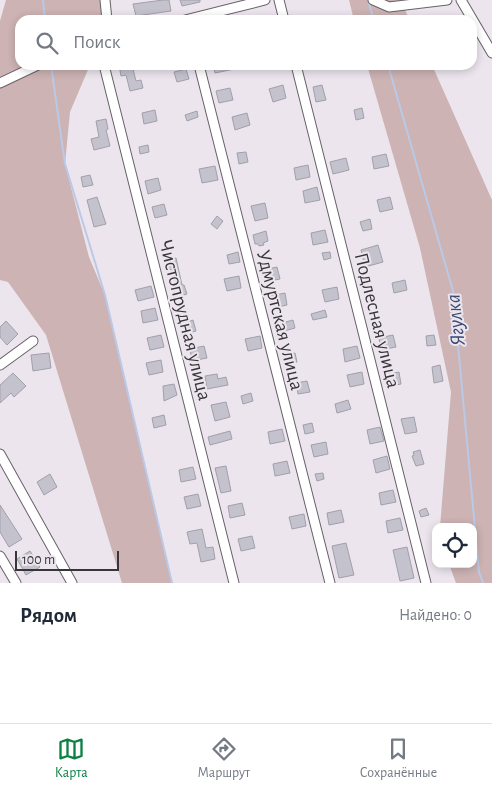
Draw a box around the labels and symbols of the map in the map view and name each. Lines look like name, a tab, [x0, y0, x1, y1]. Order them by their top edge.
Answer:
street label: Чистопрудная улица	[155, 238, 215, 403]
street label: Удмуртская улица	[253, 248, 307, 392]
street label: Подлесная улица	[351, 251, 404, 390]
water label: Ягулка	[442, 293, 469, 347]
scale bar	[15, 548, 119, 571]

